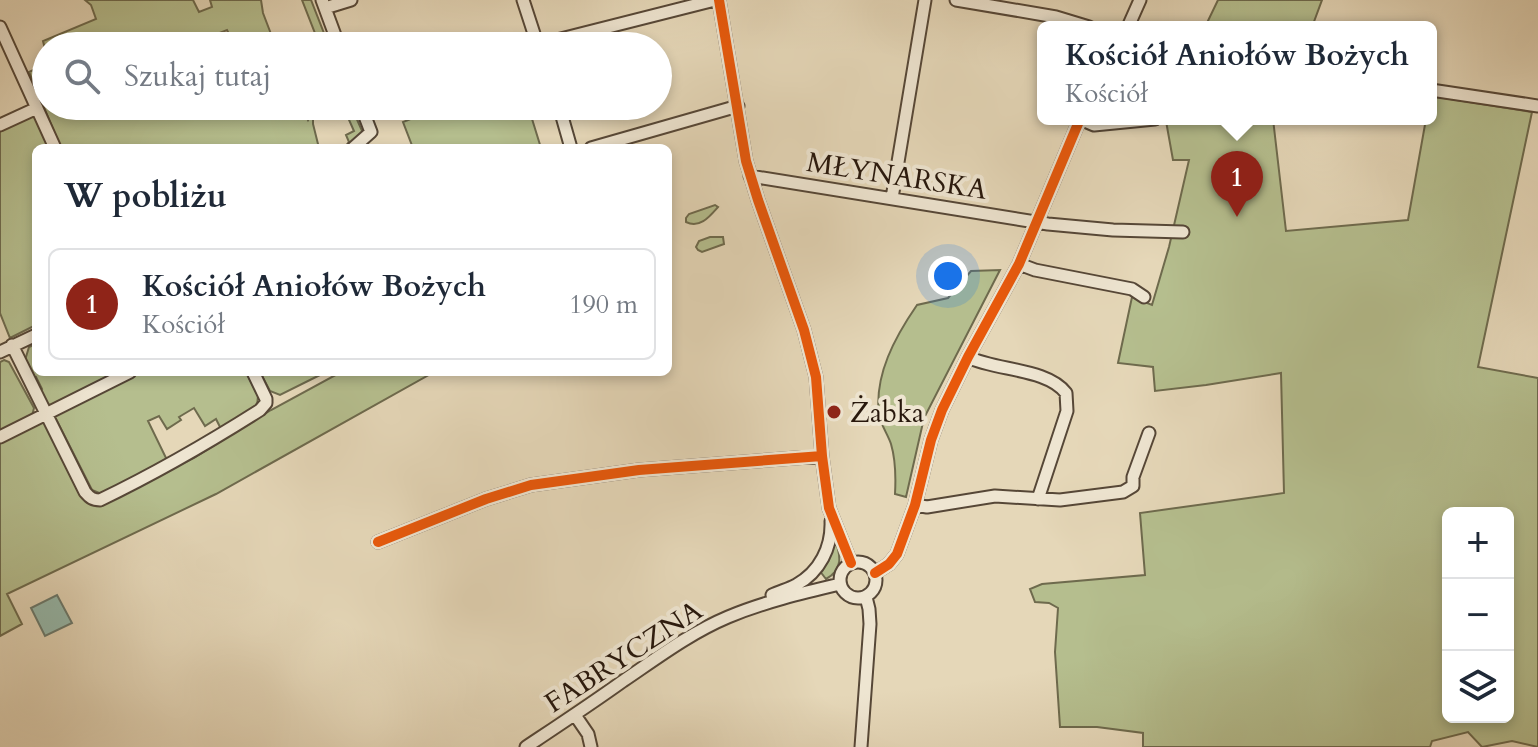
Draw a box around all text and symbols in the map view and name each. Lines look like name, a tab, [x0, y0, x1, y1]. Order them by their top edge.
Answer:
popup	[1037, 21, 1437, 125]
search box	[32, 32, 672, 120]
text: Kościół Aniołów Bożych	[1065, 35, 1409, 76]
icon: search	[60, 54, 104, 98]
text: Szukaj tutaj	[124, 56, 271, 97]
text: Kościół	[1065, 76, 1148, 111]
street label: MŁYNARSKA	[804, 143, 990, 209]
pin: 1	[1211, 151, 1263, 217]
text: W pobliżu	[64, 173, 227, 219]
your location	[928, 256, 968, 296]
text: Kościół Aniołów Bożych	[142, 266, 486, 307]
text: 1	[85, 287, 99, 322]
text: 190 m	[569, 287, 638, 322]
text: Kościół	[142, 307, 225, 342]
place label: Żabka	[850, 394, 924, 432]
marker: Żabka	[825, 403, 843, 421]
map controls	[1442, 507, 1514, 723]
button: +	[1442, 507, 1514, 579]
button: −	[1442, 579, 1514, 651]
street label: FABRYCZNA	[538, 592, 710, 722]
button: layers	[1442, 651, 1514, 723]

